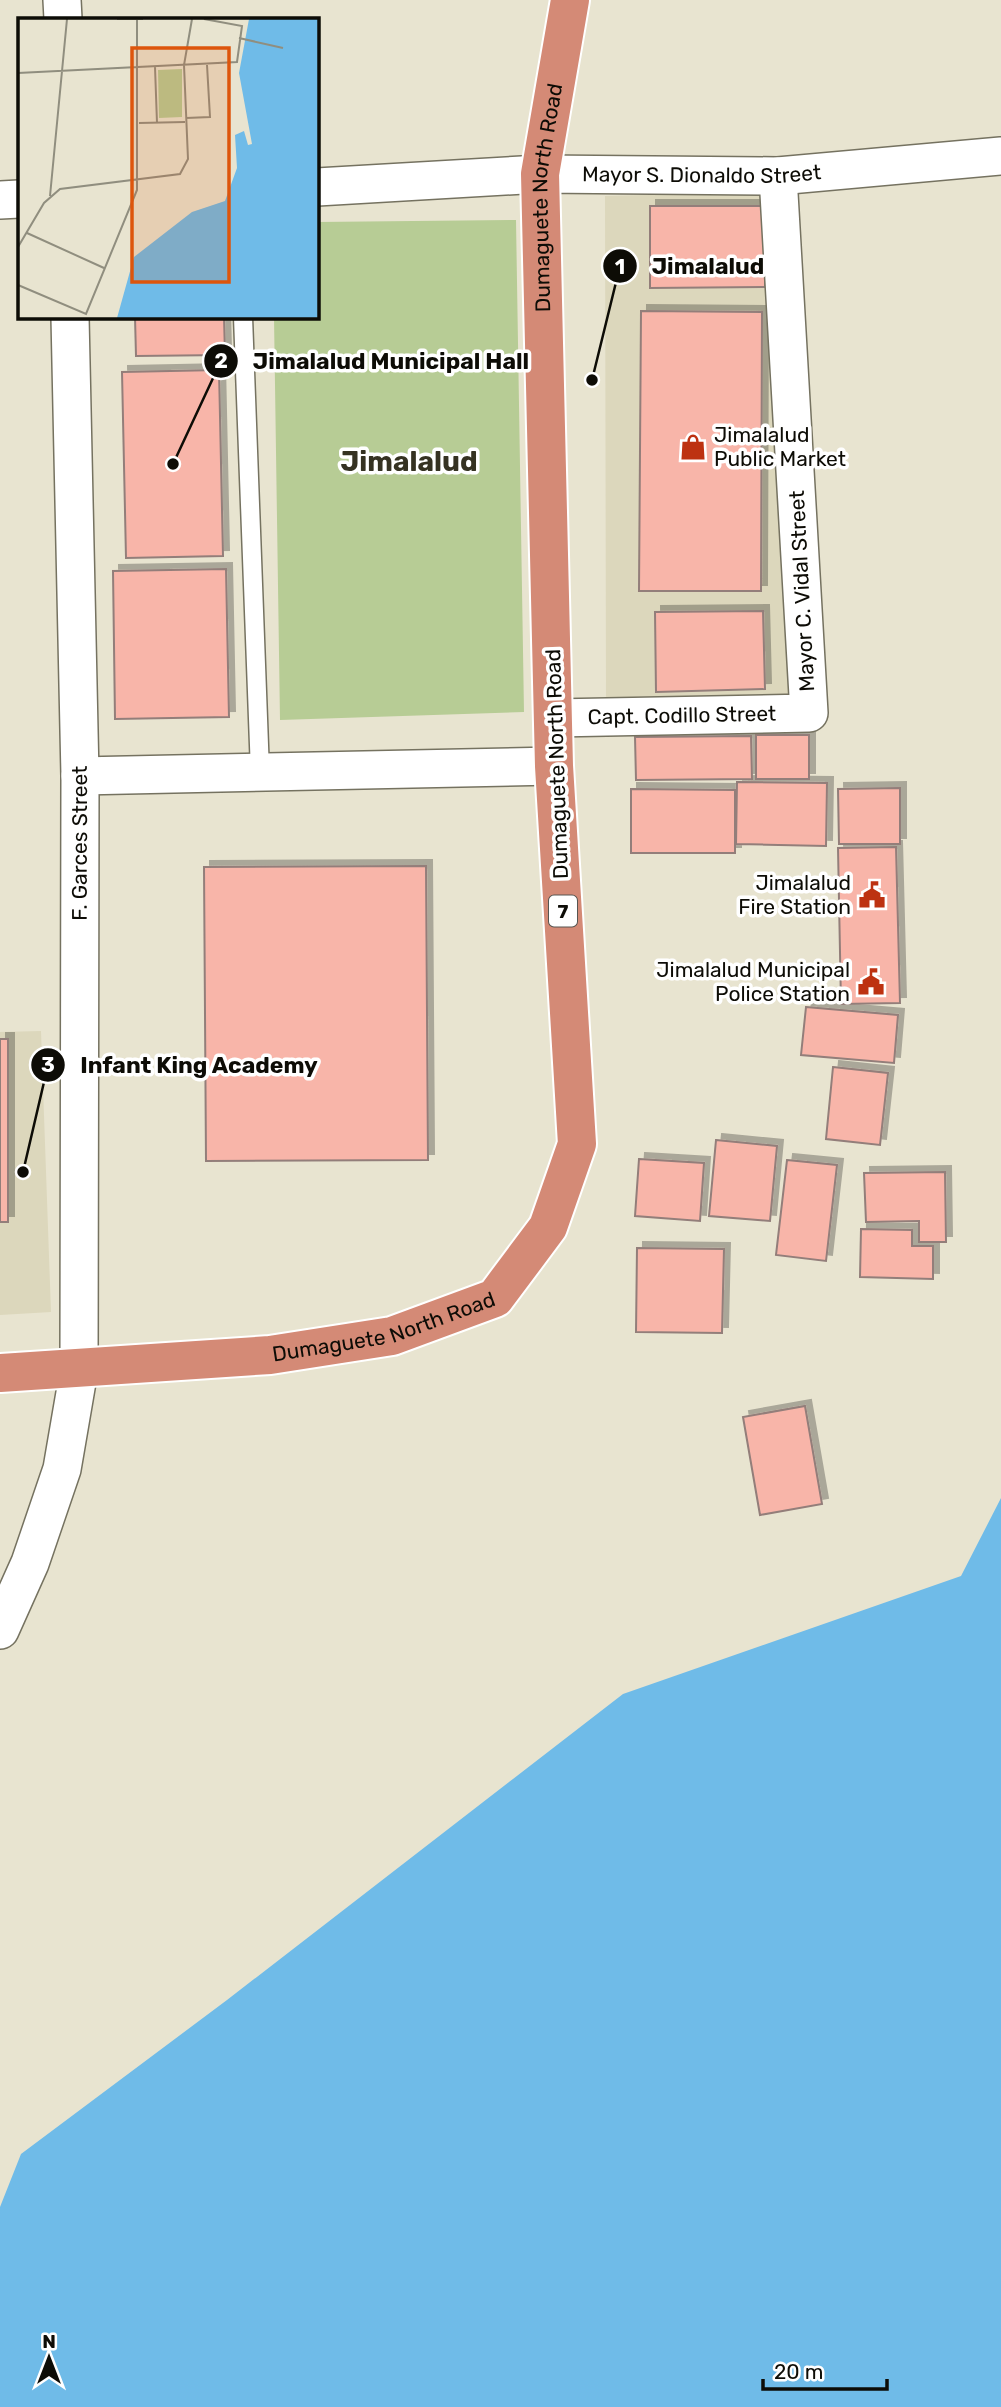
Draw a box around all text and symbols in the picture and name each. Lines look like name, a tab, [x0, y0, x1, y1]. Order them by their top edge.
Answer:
inset map	[18, 18, 318, 318]
street label: Dumaguete North Road	[526, 81, 567, 313]
street label: Mayor S. Dionaldo Street	[582, 159, 822, 188]
callout: Jimalalud	[602, 244, 778, 288]
text: Jimalalud	[652, 252, 764, 280]
text: 1	[615, 254, 625, 279]
callout: Jimalalud Municipal Hall	[204, 339, 543, 383]
text: Jimalalud Municipal Hall	[253, 347, 529, 375]
text: 2	[214, 348, 228, 373]
place label: Jimalalud Public Market	[714, 422, 846, 471]
shop icon: Jimalalud Public Market	[678, 432, 708, 462]
district label: Jimalalud	[340, 445, 478, 478]
street label: Mayor C. Vidal Street	[784, 490, 819, 692]
street label: Dumaguete North Road	[540, 649, 573, 879]
street label: Capt. Codillo Street	[587, 701, 776, 729]
street label: F. Garces Street	[67, 765, 92, 921]
place label: Jimalalud Fire Station	[738, 870, 851, 919]
public building icon: Jimalalud Fire Station	[857, 880, 887, 910]
road number: 7	[549, 896, 577, 926]
place label: Jimalalud Municipal Police Station	[656, 957, 850, 1006]
public building icon: Jimalalud Municipal Police Station	[856, 967, 886, 997]
callout: Infant King Academy	[31, 1043, 332, 1087]
text: Infant King Academy	[80, 1051, 318, 1079]
text: 3	[41, 1052, 55, 1077]
street label: Dumaguete North Road	[270, 1286, 498, 1366]
north arrow	[14, 2323, 84, 2393]
text: N	[42, 2330, 56, 2353]
scale bar	[763, 2348, 887, 2392]
text: 20 m	[774, 2359, 823, 2384]

